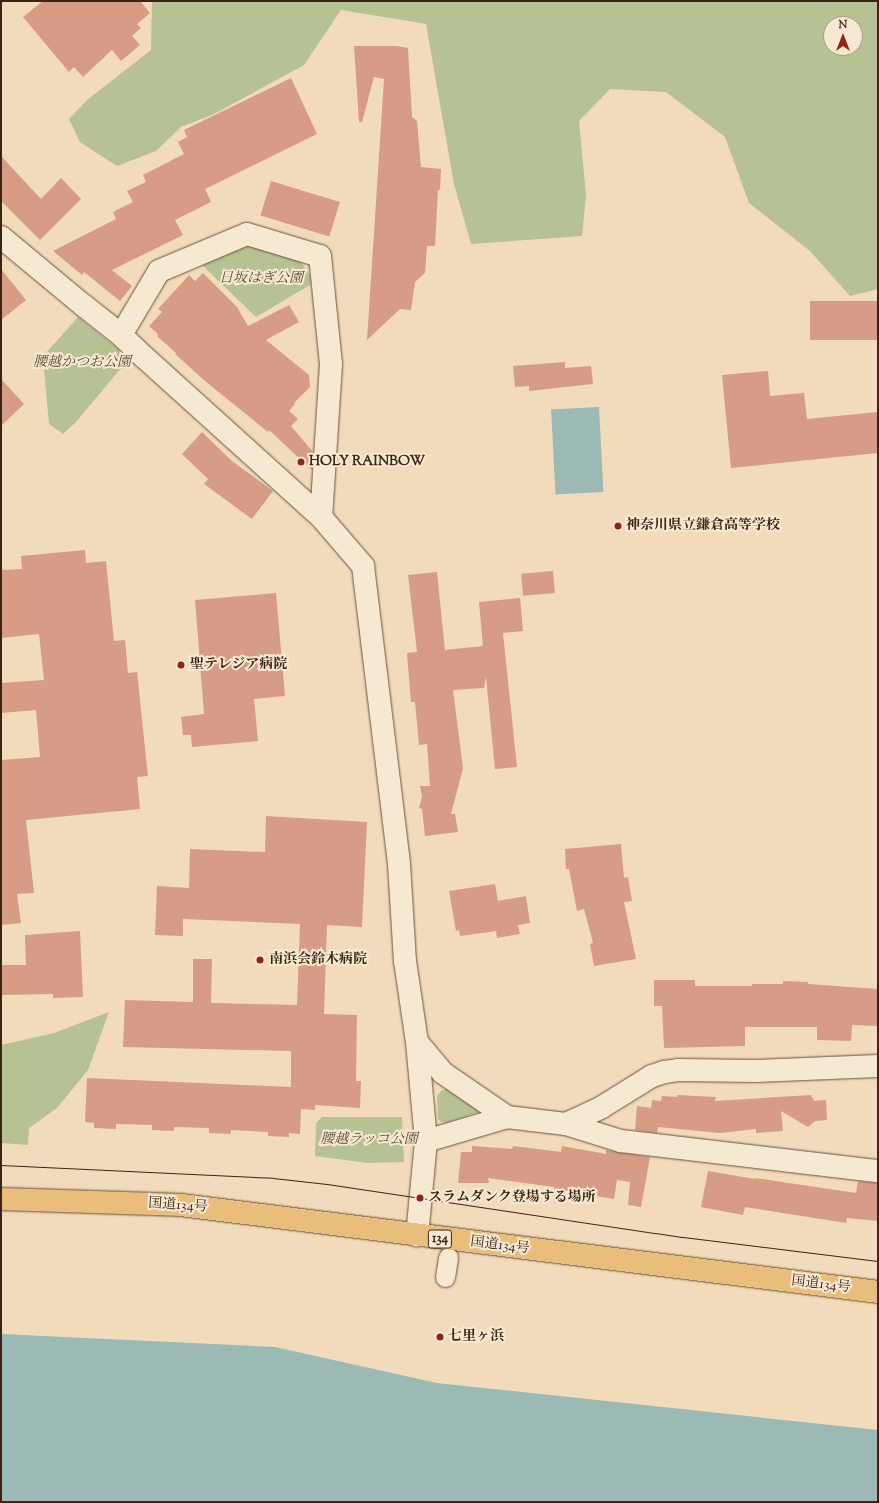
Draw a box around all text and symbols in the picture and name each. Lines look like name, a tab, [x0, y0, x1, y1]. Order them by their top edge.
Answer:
north arrow	[823, 16, 863, 56]
text: N	[839, 17, 847, 33]
park label: 日坂はぎ公園	[219, 271, 303, 287]
park label: 腰越かつお公園	[33, 355, 131, 371]
place label: HOLY RAINBOW	[309, 454, 425, 470]
marker: HOLY RAINBOW	[296, 457, 306, 467]
place label: 神奈川県立鎌倉高等学校	[626, 518, 780, 534]
marker: 神奈川県立鎌倉高等学校	[613, 521, 623, 531]
place label: 聖テレジア病院	[190, 657, 288, 673]
marker: 聖テレジア病院	[175, 659, 187, 671]
place label: 南浜会鈴木病院	[269, 952, 367, 968]
marker: 南浜会鈴木病院	[254, 954, 266, 966]
park label: 腰越ラッコ公園	[320, 1132, 418, 1148]
place label: スラムダンク登場する場所	[428, 1190, 596, 1206]
marker: スラムダンク登場する場所	[415, 1193, 425, 1203]
street label: 国道134号	[148, 1196, 208, 1216]
road number: 134	[427, 1228, 453, 1250]
street label: 国道134号	[469, 1234, 531, 1258]
street label: 国道134号	[790, 1273, 852, 1297]
place label: 七里ヶ浜	[448, 1329, 504, 1345]
marker: 七里ヶ浜	[435, 1332, 445, 1342]

